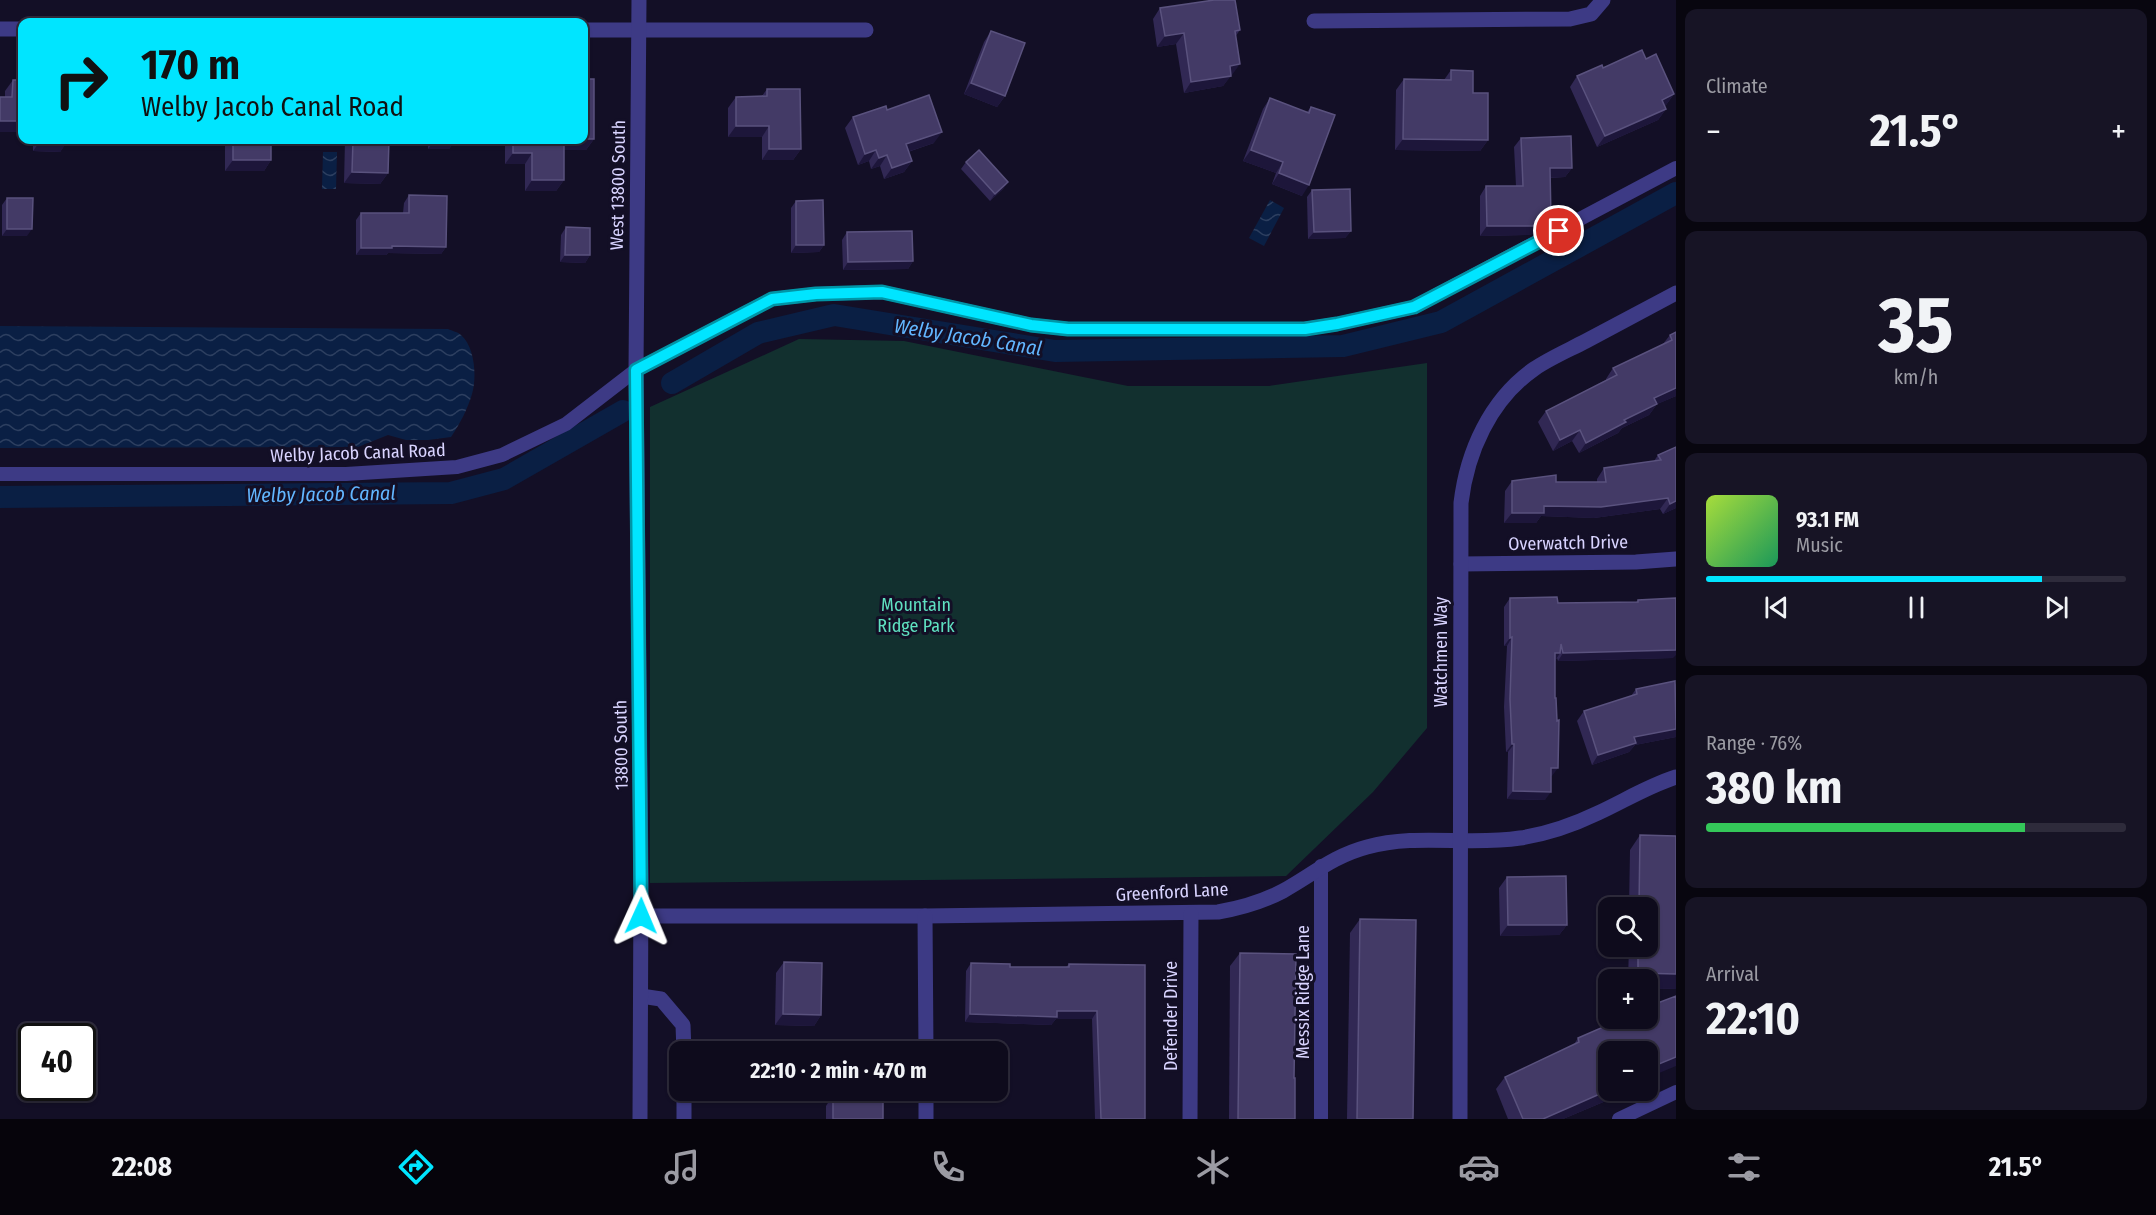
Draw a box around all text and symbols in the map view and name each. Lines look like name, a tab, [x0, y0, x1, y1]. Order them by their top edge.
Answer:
text: 170 m	[141, 40, 240, 90]
icon: right	[42, 42, 120, 120]
text: Climate	[1706, 74, 1768, 98]
text: Welby Jacob Canal Road	[141, 91, 404, 123]
text: 21.5°	[1870, 104, 1962, 158]
text: −	[1706, 112, 1721, 152]
text: +	[2111, 112, 2126, 152]
street label: West 13800 South	[606, 120, 630, 250]
pin	[1533, 205, 1584, 256]
icon: arrive	[1542, 214, 1575, 247]
text: 35	[1878, 279, 1954, 373]
water label: Welby Jacob Canal	[892, 313, 1044, 361]
text: km/h	[1894, 365, 1938, 389]
street label: Welby Jacob Canal Road	[270, 439, 446, 467]
water label: Welby Jacob Canal	[246, 481, 396, 507]
text: 93.1 FM	[1796, 506, 1859, 533]
street label: Overwatch Drive	[1508, 531, 1628, 555]
text: Music	[1796, 533, 1843, 557]
icon: previous	[1760, 591, 1793, 624]
icon: pause	[1900, 591, 1933, 624]
icon: next	[2040, 591, 2073, 624]
park label: Mountain Ridge Park	[877, 594, 955, 637]
street label: Watchmen Way	[1430, 597, 1452, 707]
street label: 13800 South	[609, 700, 633, 790]
text: Range · 76%	[1706, 731, 1802, 755]
text: 380 km	[1706, 761, 1842, 815]
street label: Greenford Lane	[1115, 878, 1229, 906]
position arrow	[609, 884, 673, 948]
map controls	[1598, 897, 1658, 1101]
button: search	[1598, 897, 1658, 957]
street label: Messix Ridge Lane	[1292, 925, 1314, 1059]
street label: Defender Drive	[1160, 961, 1182, 1071]
text: Arrival	[1706, 962, 1759, 986]
button: +	[1598, 969, 1658, 1029]
text: 22:10	[1706, 992, 1800, 1046]
speed limit sign: 40	[18, 1023, 96, 1101]
button: −	[1598, 1041, 1658, 1101]
text: 22:10 · 2 min · 470 m	[750, 1057, 927, 1084]
icon: directions	[395, 1146, 437, 1188]
icon: music	[661, 1146, 703, 1188]
icon: phone	[927, 1146, 969, 1188]
icon: climate	[1192, 1146, 1234, 1188]
icon: car	[1458, 1146, 1500, 1188]
icon: filters	[1723, 1146, 1765, 1188]
text: 22:08	[112, 1151, 172, 1183]
text: 21.5°	[1989, 1151, 2044, 1183]

